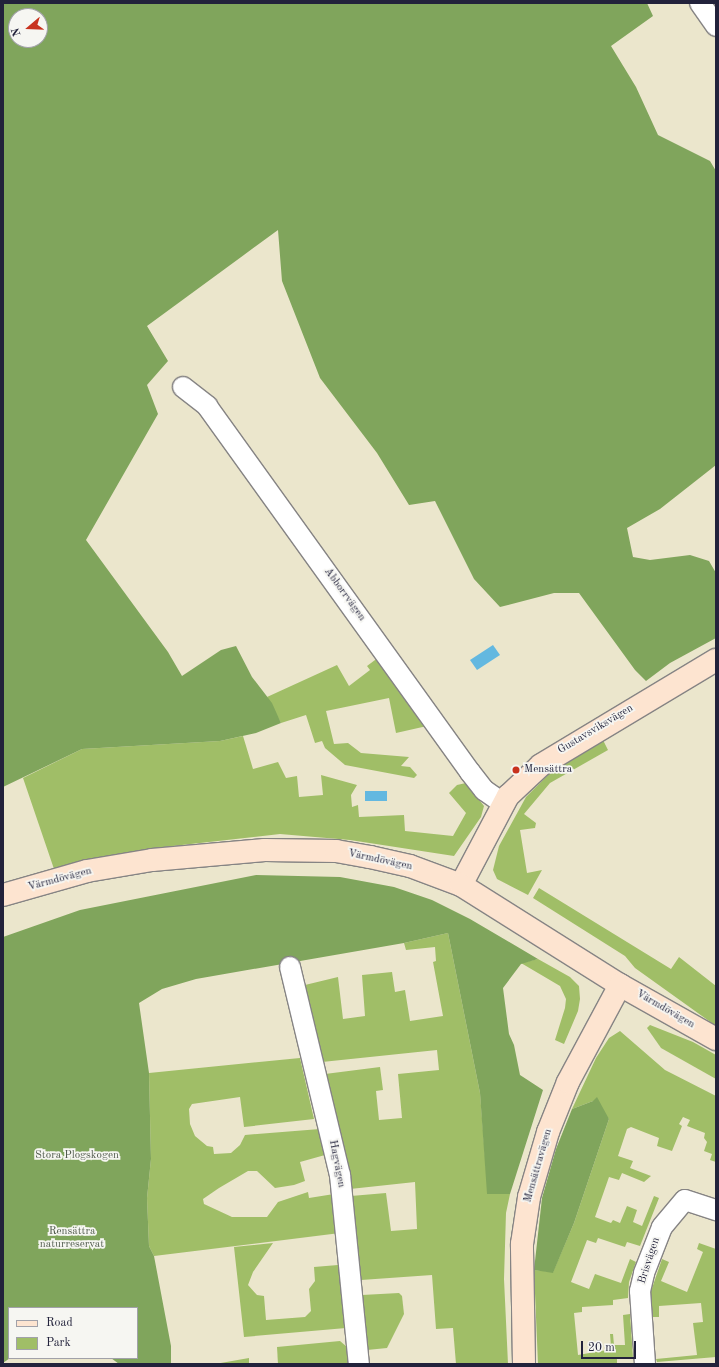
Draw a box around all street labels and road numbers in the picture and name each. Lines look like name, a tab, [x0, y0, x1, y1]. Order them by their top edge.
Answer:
street label: Abborrvägen	[320, 566, 368, 624]
street label: Gustavsviksvägen	[556, 702, 636, 758]
street label: Värmdövägen	[347, 848, 413, 874]
street label: Värmdövägen	[27, 865, 93, 895]
street label: Värmdövägen	[633, 988, 697, 1032]
street label: Mensättravägen	[522, 1128, 556, 1204]
street label: Hagvägen	[325, 1139, 347, 1189]
street label: Brisvägen	[636, 1236, 664, 1286]

